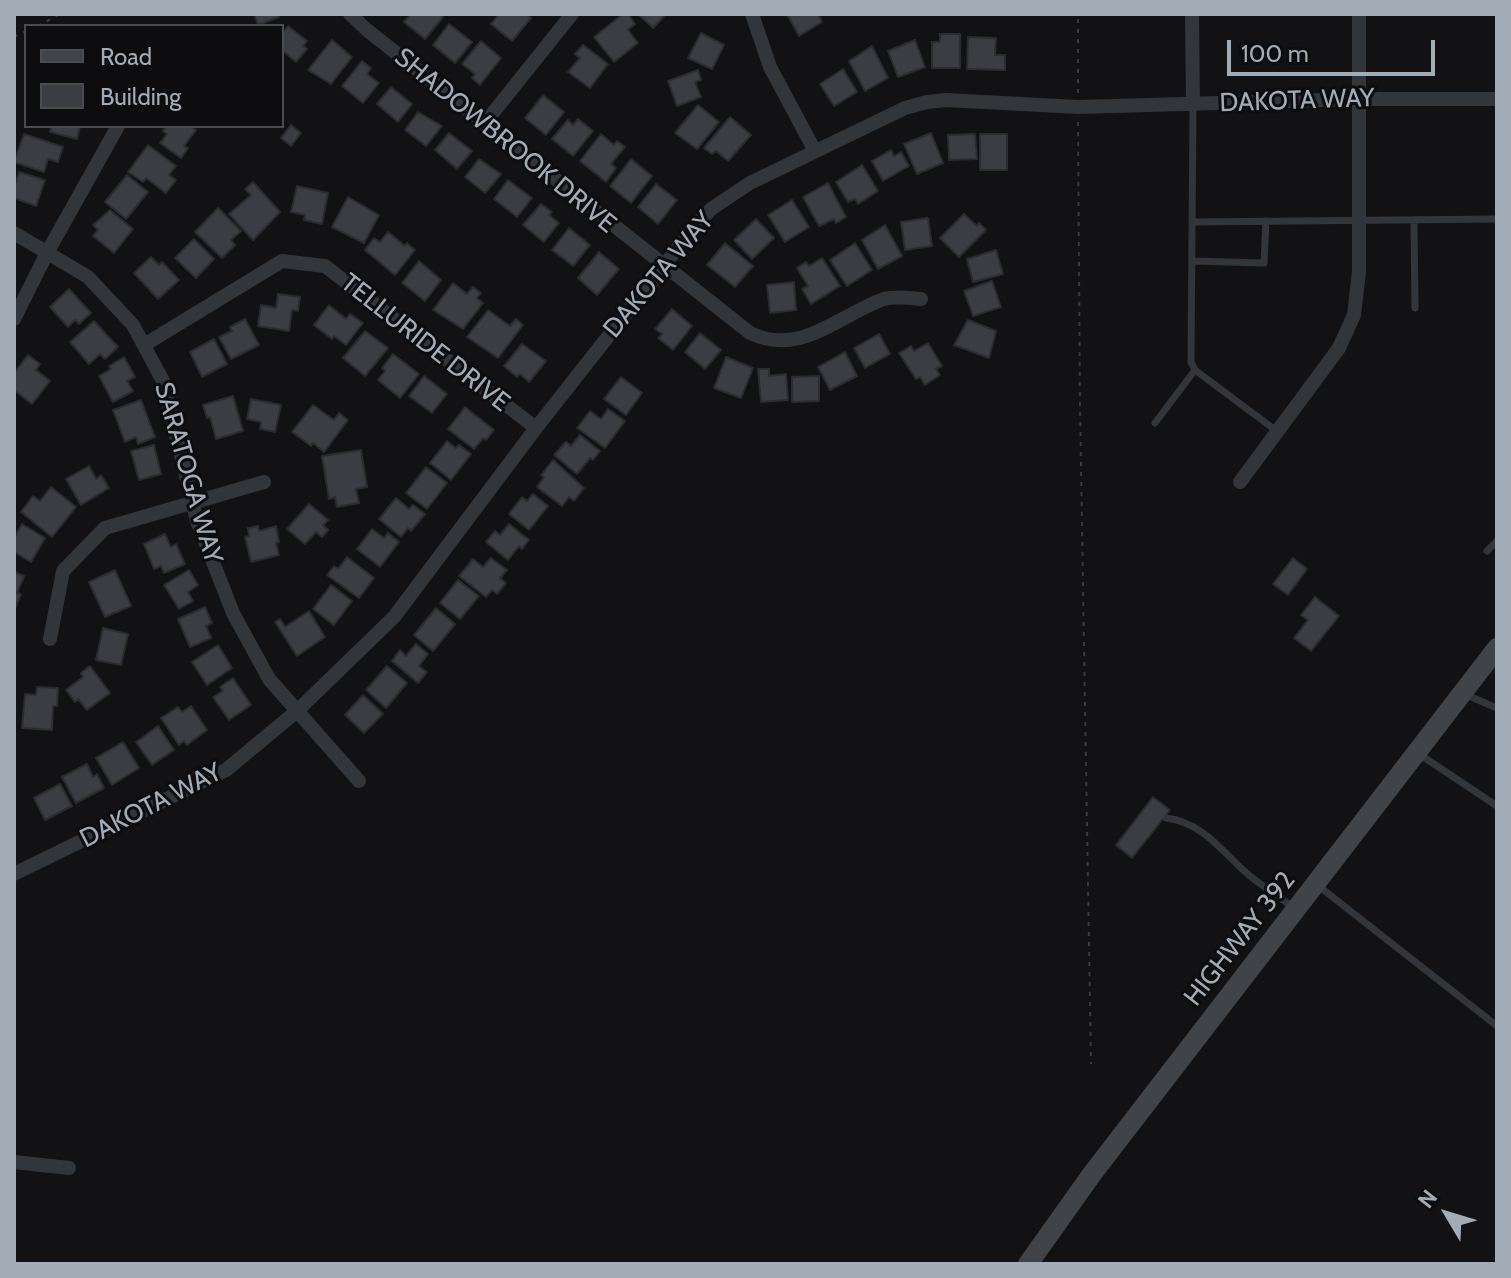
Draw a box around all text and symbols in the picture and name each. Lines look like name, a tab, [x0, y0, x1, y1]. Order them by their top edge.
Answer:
legend	[24, 24, 284, 128]
scale bar	[1231, 24, 1439, 74]
text: 100 m	[1241, 39, 1309, 68]
text: Road	[100, 42, 152, 71]
street label: SHADOWBROOK DRIVE	[388, 42, 622, 240]
text: Building	[100, 82, 181, 111]
street label: DAKOTA WAY	[1219, 83, 1375, 119]
street label: DAKOTA WAY	[597, 206, 721, 344]
street label: TELLURIDE DRIVE	[334, 267, 516, 419]
street label: SARATOGA WAY	[147, 379, 229, 567]
street label: DAKOTA WAY	[75, 757, 227, 855]
street label: HIGHWAY 392	[1178, 866, 1302, 1012]
north arrow	[1407, 1174, 1487, 1254]
text: N	[1412, 1184, 1443, 1213]

